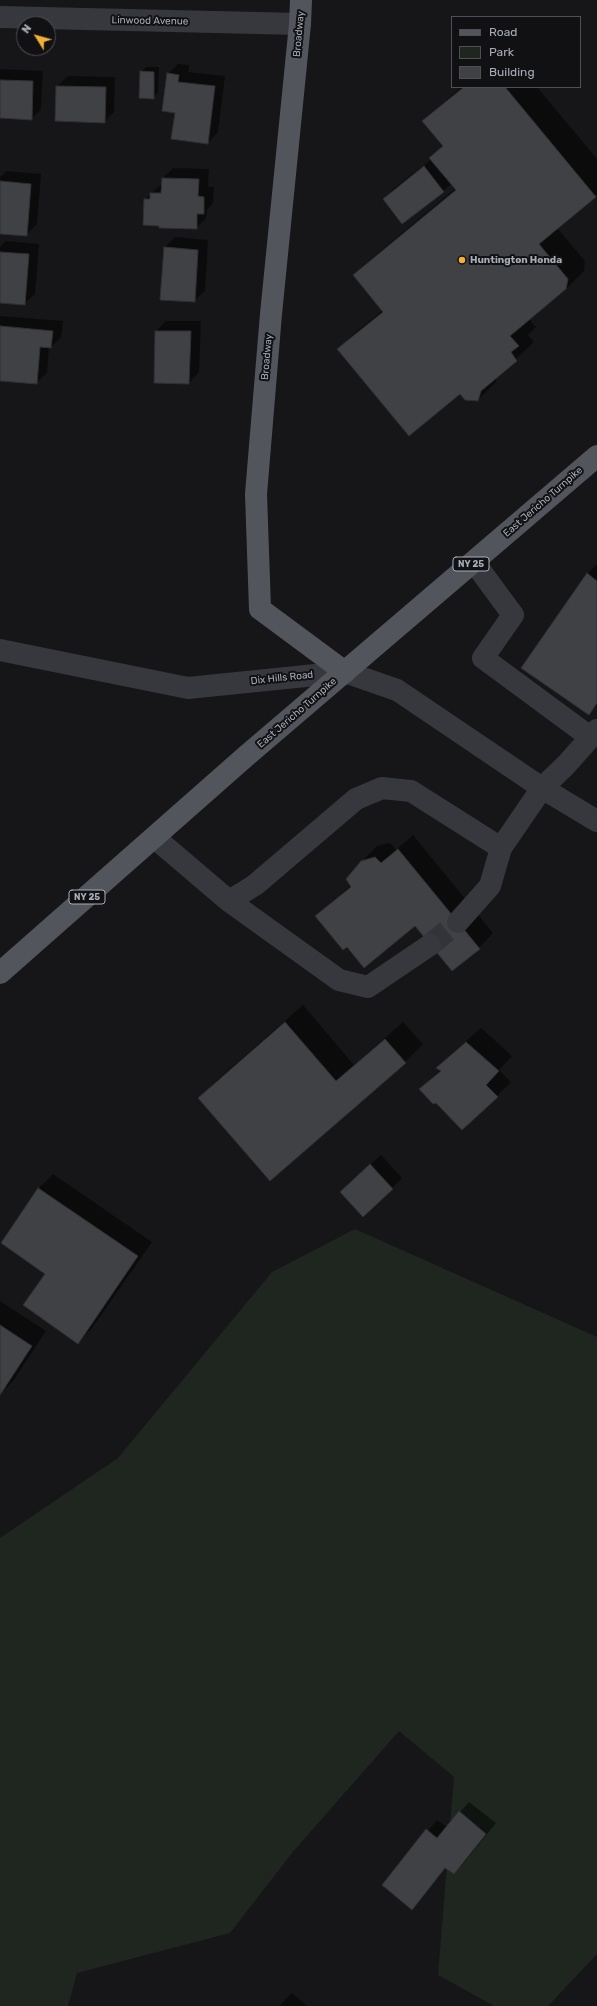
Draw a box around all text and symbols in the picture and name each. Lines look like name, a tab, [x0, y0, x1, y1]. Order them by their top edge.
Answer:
street label: Broadway	[291, 10, 307, 58]
street label: Linwood Avenue	[111, 14, 189, 28]
north arrow	[16, 16, 56, 56]
legend	[451, 16, 581, 88]
text: N	[19, 22, 34, 36]
text: Road	[489, 25, 517, 39]
text: Park	[489, 45, 514, 59]
text: Building	[489, 65, 535, 79]
place label: Huntington Honda	[470, 254, 562, 266]
marker: Huntington Honda	[457, 255, 467, 265]
street label: Broadway	[259, 333, 275, 381]
street label: East Jericho Turnpike	[501, 464, 585, 540]
road number: NY 25	[453, 557, 489, 571]
street label: Dix Hills Road	[250, 669, 314, 687]
street label: East Jericho Turnpike	[255, 675, 339, 751]
road number: NY 25	[69, 890, 105, 904]

